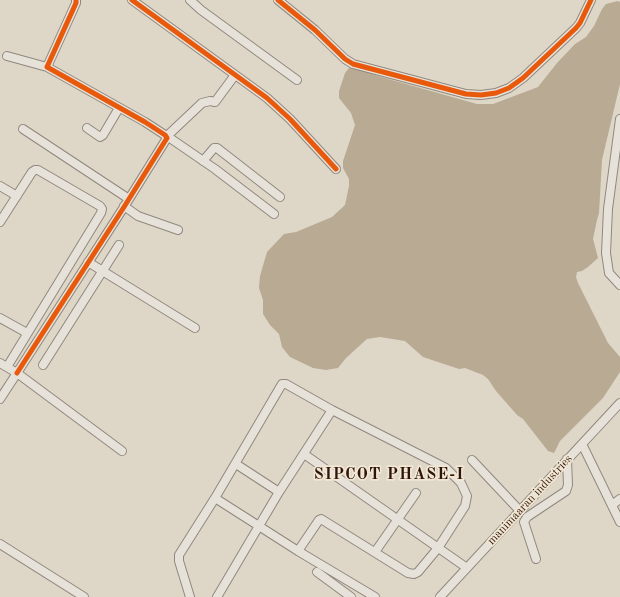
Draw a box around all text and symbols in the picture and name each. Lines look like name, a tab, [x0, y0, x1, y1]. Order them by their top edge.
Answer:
street label: manimaaran industries	[485, 452, 575, 548]
district label: SIPCOT PHASE-I	[314, 465, 464, 485]

